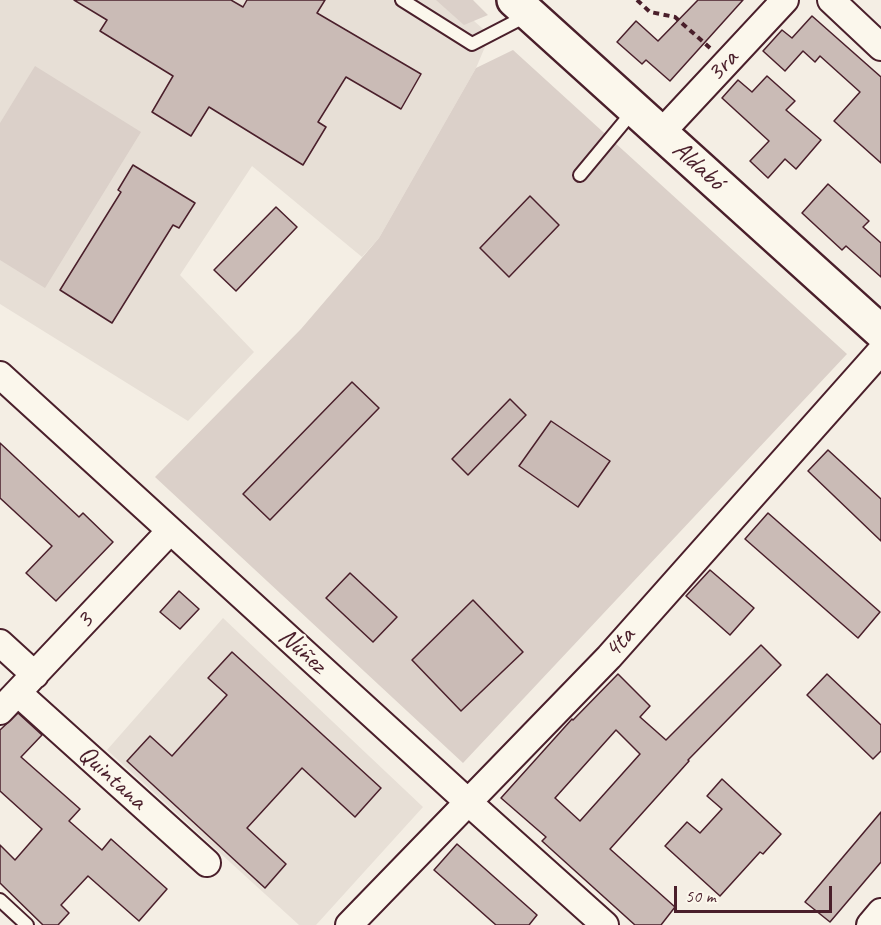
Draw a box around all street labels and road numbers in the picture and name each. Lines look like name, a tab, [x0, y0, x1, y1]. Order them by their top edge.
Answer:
street label: 3ra	[701, 44, 745, 88]
street label: Aldabó	[665, 134, 731, 198]
street label: 3	[70, 606, 100, 636]
street label: Núñez	[272, 621, 332, 681]
street label: 4ta	[598, 621, 642, 665]
street label: Quintana	[71, 739, 153, 817]

